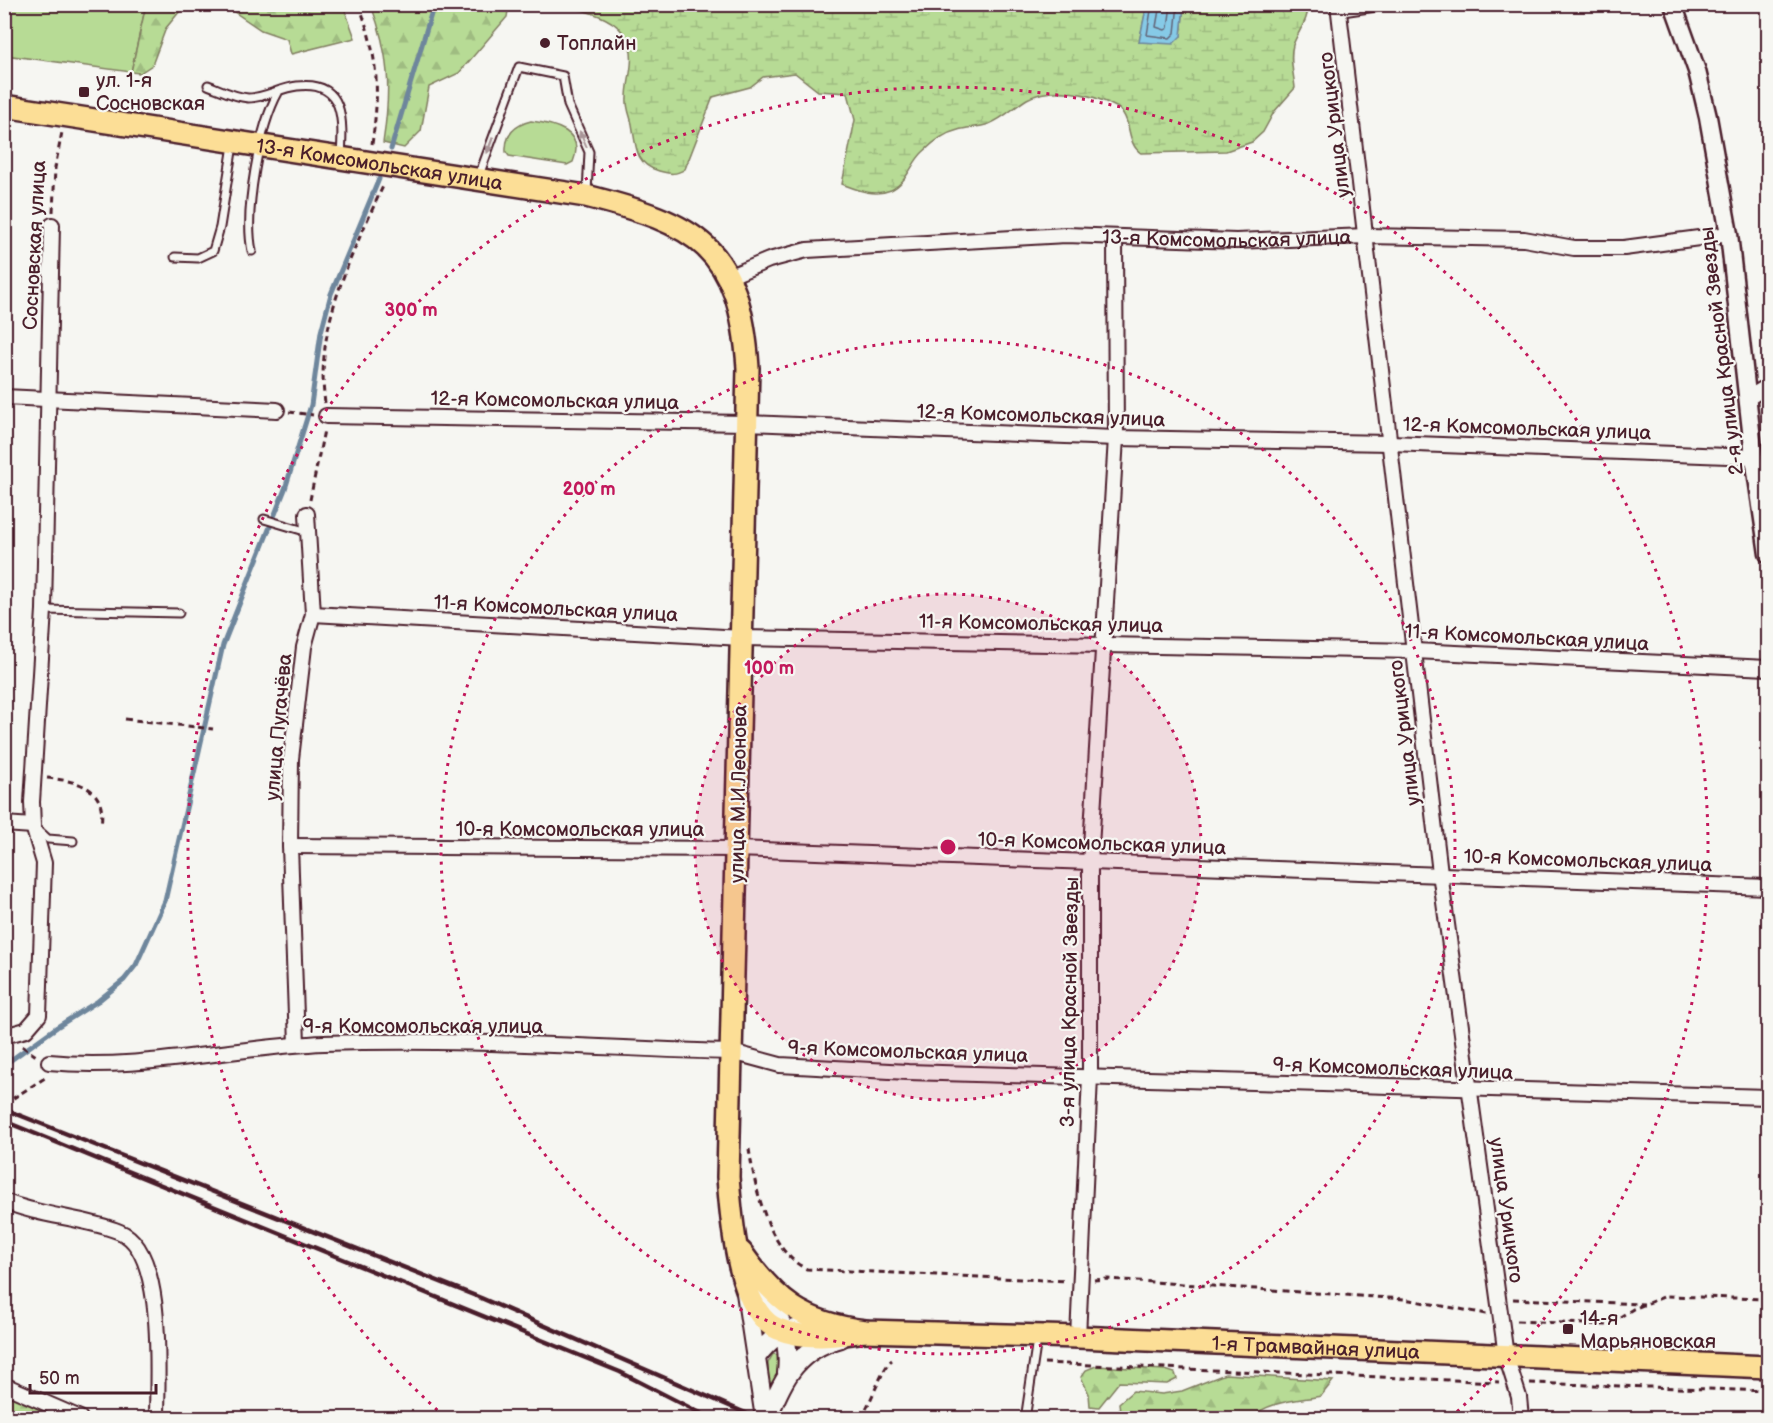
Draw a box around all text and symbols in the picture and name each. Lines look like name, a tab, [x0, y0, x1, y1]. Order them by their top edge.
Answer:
place label: Топлайн	[557, 32, 637, 56]
marker: Топлайн	[538, 36, 552, 50]
street label: улица Урицкого	[1314, 51, 1356, 199]
place label: ул. 1-я Сосновская	[96, 69, 205, 116]
marker: ул. 1-я Сосновская	[77, 85, 91, 99]
one-way arrow	[579, 130, 588, 147]
street label: 13-я Комсомольская улица	[254, 134, 505, 196]
one-way arrow	[485, 136, 494, 154]
street label: Сосновская улица	[19, 159, 51, 330]
street label: 13-я Комсомольская улица	[1102, 225, 1352, 254]
street label: 2-я улица Красной Звезды	[1695, 225, 1749, 477]
text: 300 m	[384, 300, 438, 321]
street label: 12-я Комсомольская улица	[430, 387, 680, 415]
street label: 12-я Комсомольская улица	[916, 400, 1166, 432]
street label: 12-я Комсомольская улица	[1402, 413, 1652, 445]
text: 200 m	[562, 479, 616, 500]
street label: 11-я Комсомольская улица	[433, 591, 679, 627]
street label: 11-я Комсомольская улица	[919, 610, 1164, 638]
street label: 11-я Комсомольская улица	[1404, 620, 1650, 656]
street label: улица Пугачёва	[261, 652, 297, 802]
text: 100 m	[744, 658, 794, 679]
street label: улица Урицкого	[1384, 659, 1426, 807]
street label: улица М.И.Леонова	[725, 704, 753, 883]
street label: 10-я Комсомольская улица	[456, 818, 704, 842]
street label: 10-я Комсомольская улица	[977, 828, 1227, 860]
centre of rings	[938, 837, 958, 857]
street label: 10-я Комсомольская улица	[1463, 845, 1713, 877]
street label: 3-я улица Красной Звезды	[1056, 876, 1084, 1128]
street label: 9-я Комсомольская улица	[303, 1015, 543, 1039]
street label: 9-я Комсомольская улица	[787, 1036, 1029, 1068]
street label: 9-я Комсомольская улица	[1272, 1053, 1514, 1085]
street label: улица Урицкого	[1484, 1136, 1528, 1284]
place label: 14-я Марьяновская	[1580, 1307, 1716, 1354]
marker: 14-я Марьяновская	[1561, 1322, 1575, 1336]
street label: 1-я Трамвайная улица	[1211, 1332, 1421, 1365]
scale bar	[30, 1357, 156, 1395]
text: 50 m	[39, 1368, 80, 1389]

